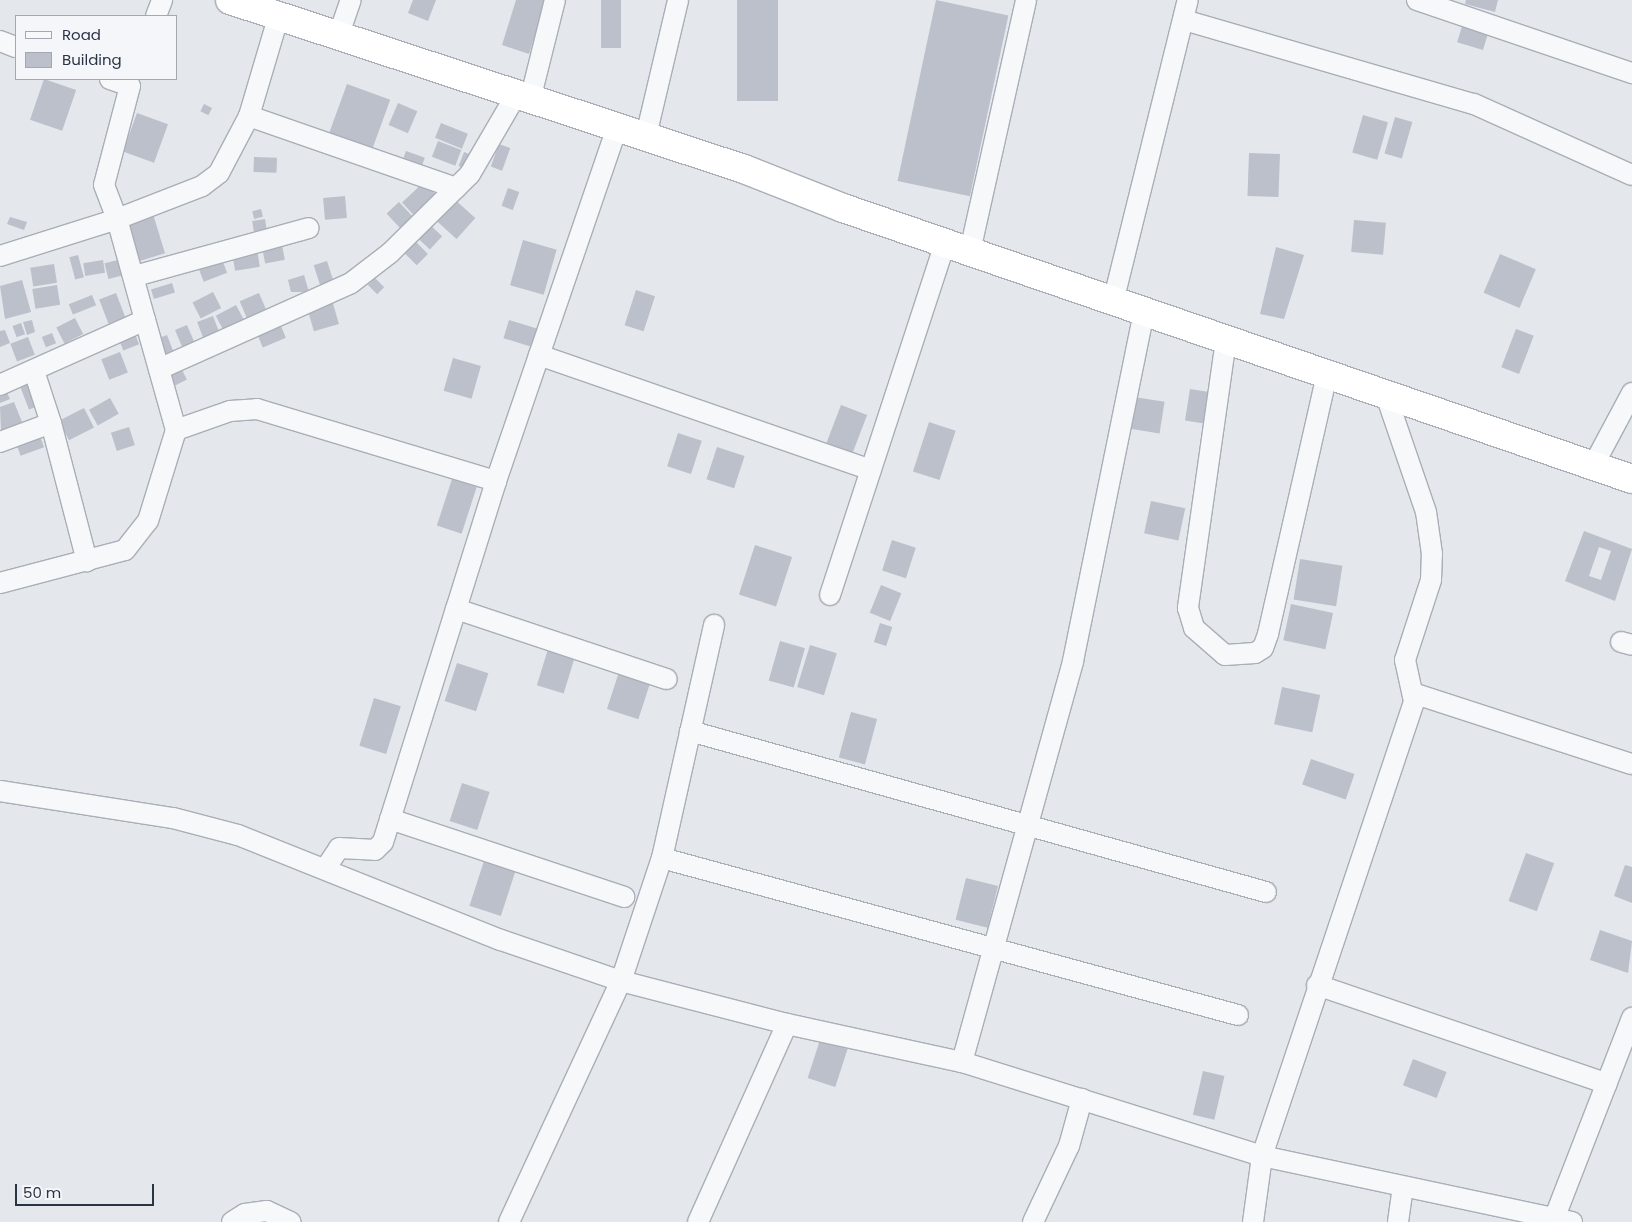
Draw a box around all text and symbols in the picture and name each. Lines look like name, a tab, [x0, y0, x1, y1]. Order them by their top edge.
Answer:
legend	[15, 15, 178, 80]
text: Road	[62, 24, 101, 45]
text: Building	[62, 49, 122, 70]
scale bar	[18, 1174, 156, 1206]
text: 50 m	[23, 1182, 61, 1203]

